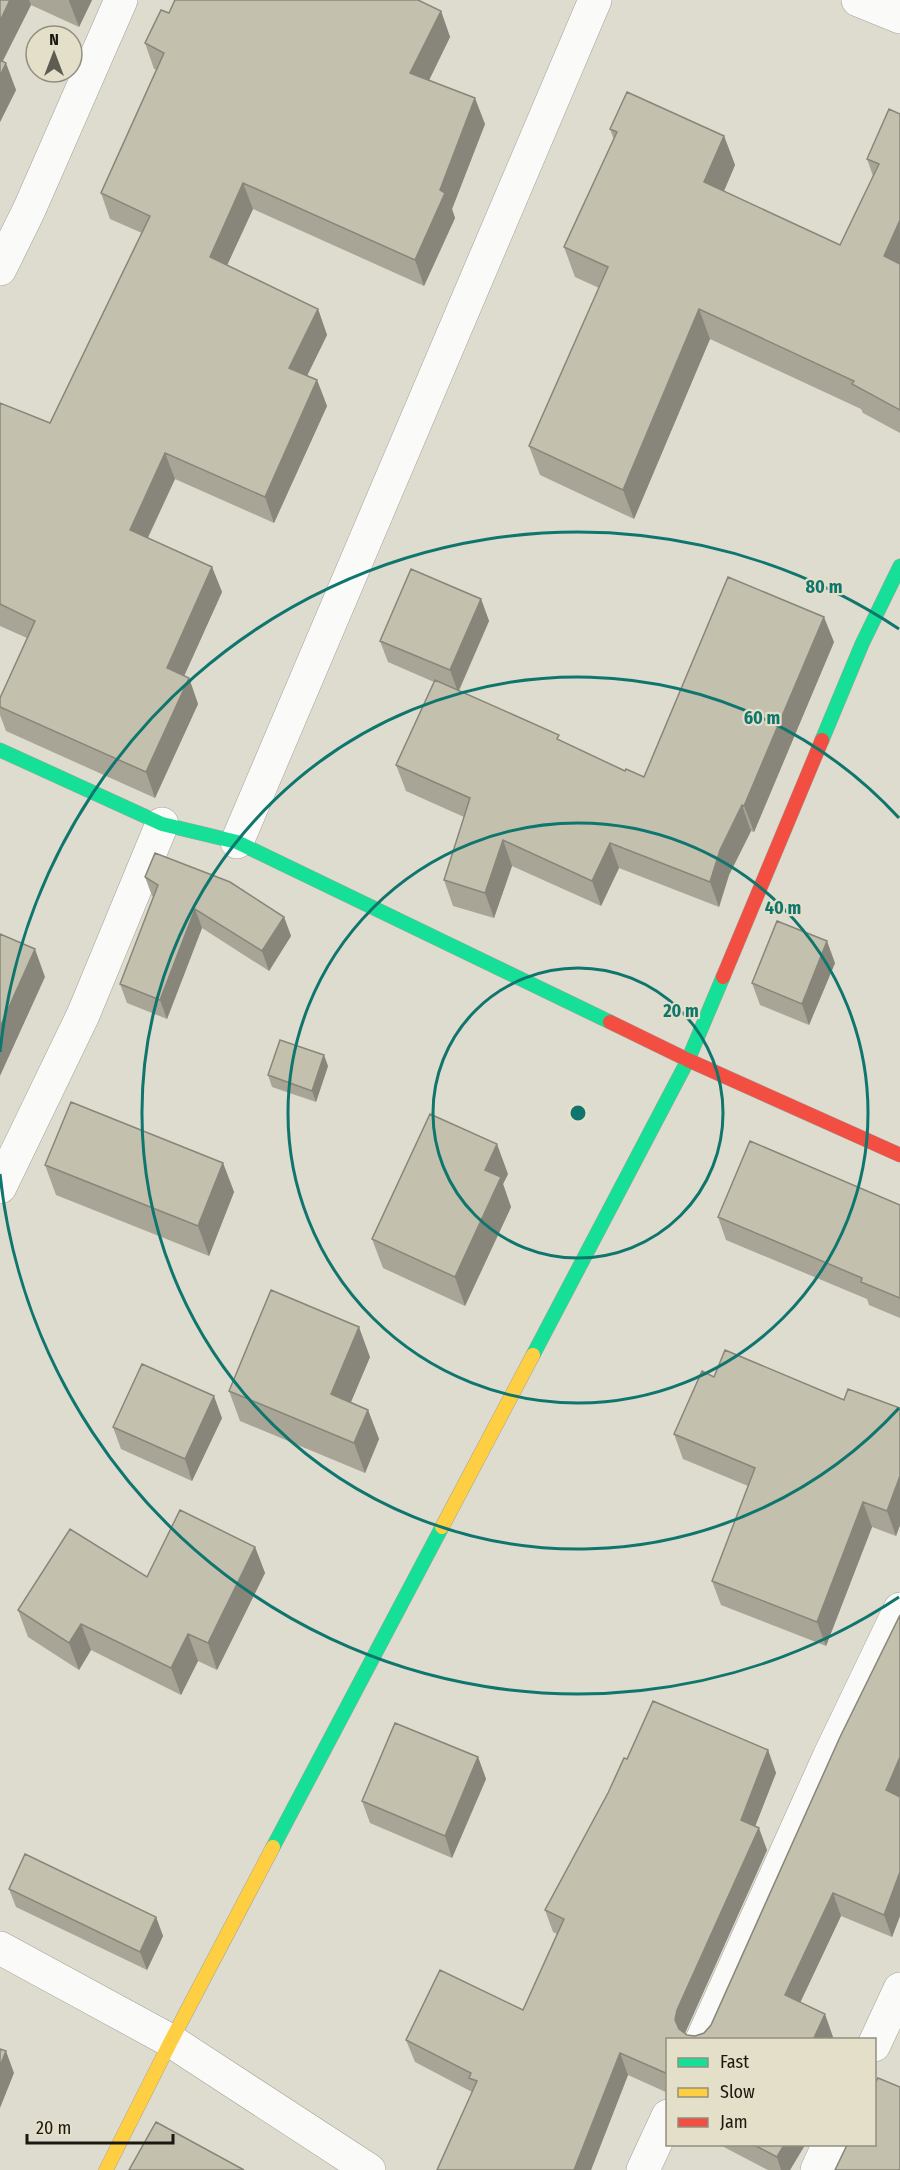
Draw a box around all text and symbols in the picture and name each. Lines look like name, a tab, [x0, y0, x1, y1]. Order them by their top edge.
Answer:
north arrow	[24, 24, 84, 84]
text: N	[49, 30, 59, 49]
text: 80 m	[806, 576, 842, 598]
text: 60 m	[744, 707, 780, 729]
text: 40 m	[765, 897, 801, 919]
text: 20 m	[662, 1000, 699, 1022]
centre of rings	[568, 1103, 588, 1123]
legend	[666, 2038, 876, 2146]
text: Fast	[720, 2051, 749, 2073]
text: Slow	[720, 2081, 755, 2103]
scale bar	[27, 2107, 172, 2145]
text: Jam	[720, 2111, 748, 2133]
text: 20 m	[36, 2117, 71, 2139]

